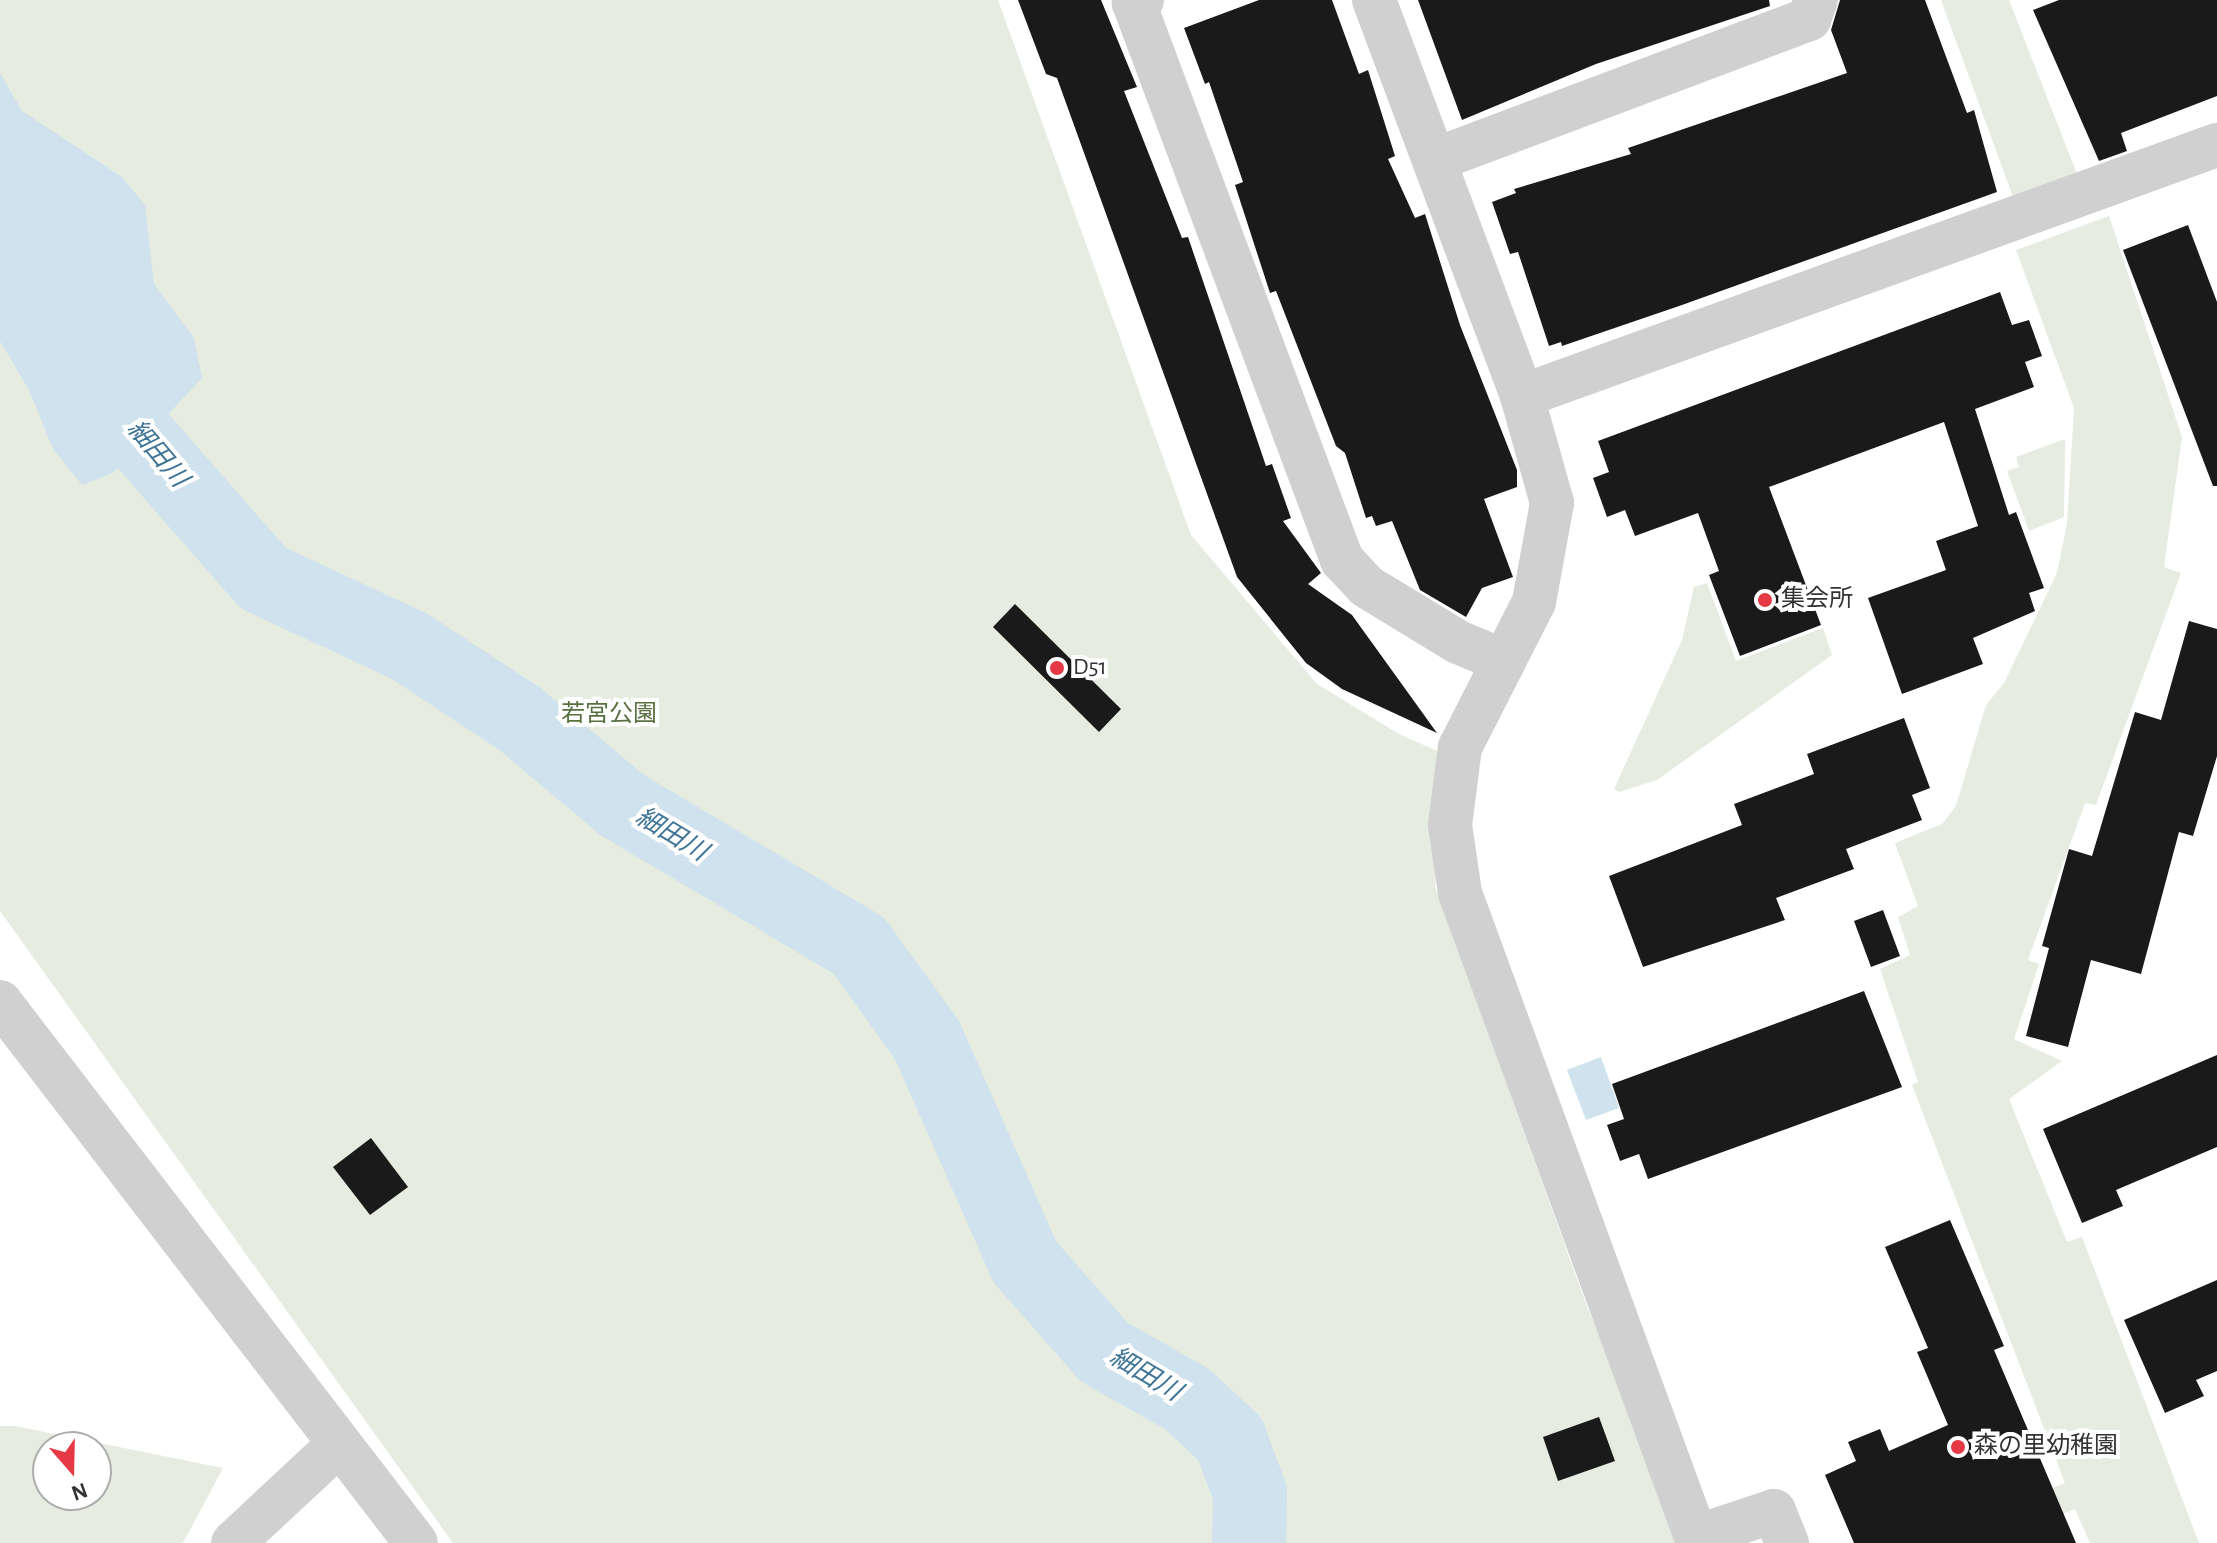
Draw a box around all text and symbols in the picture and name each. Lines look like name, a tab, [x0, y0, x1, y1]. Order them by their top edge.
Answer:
water label: 細田川	[120, 414, 194, 494]
place label: 集会所	[1781, 586, 1853, 614]
marker: 集会所	[1756, 591, 1774, 609]
place label: D51	[1073, 654, 1107, 682]
marker: D51	[1048, 659, 1066, 677]
park label: 若宮公園	[561, 701, 657, 729]
water label: 細田川	[630, 802, 712, 868]
water label: 細田川	[1104, 1342, 1186, 1408]
north arrow	[32, 1431, 112, 1511]
place label: 森の里幼稚園	[1974, 1433, 2118, 1461]
marker: 森の里幼稚園	[1949, 1438, 1967, 1456]
text: N	[69, 1479, 90, 1505]

